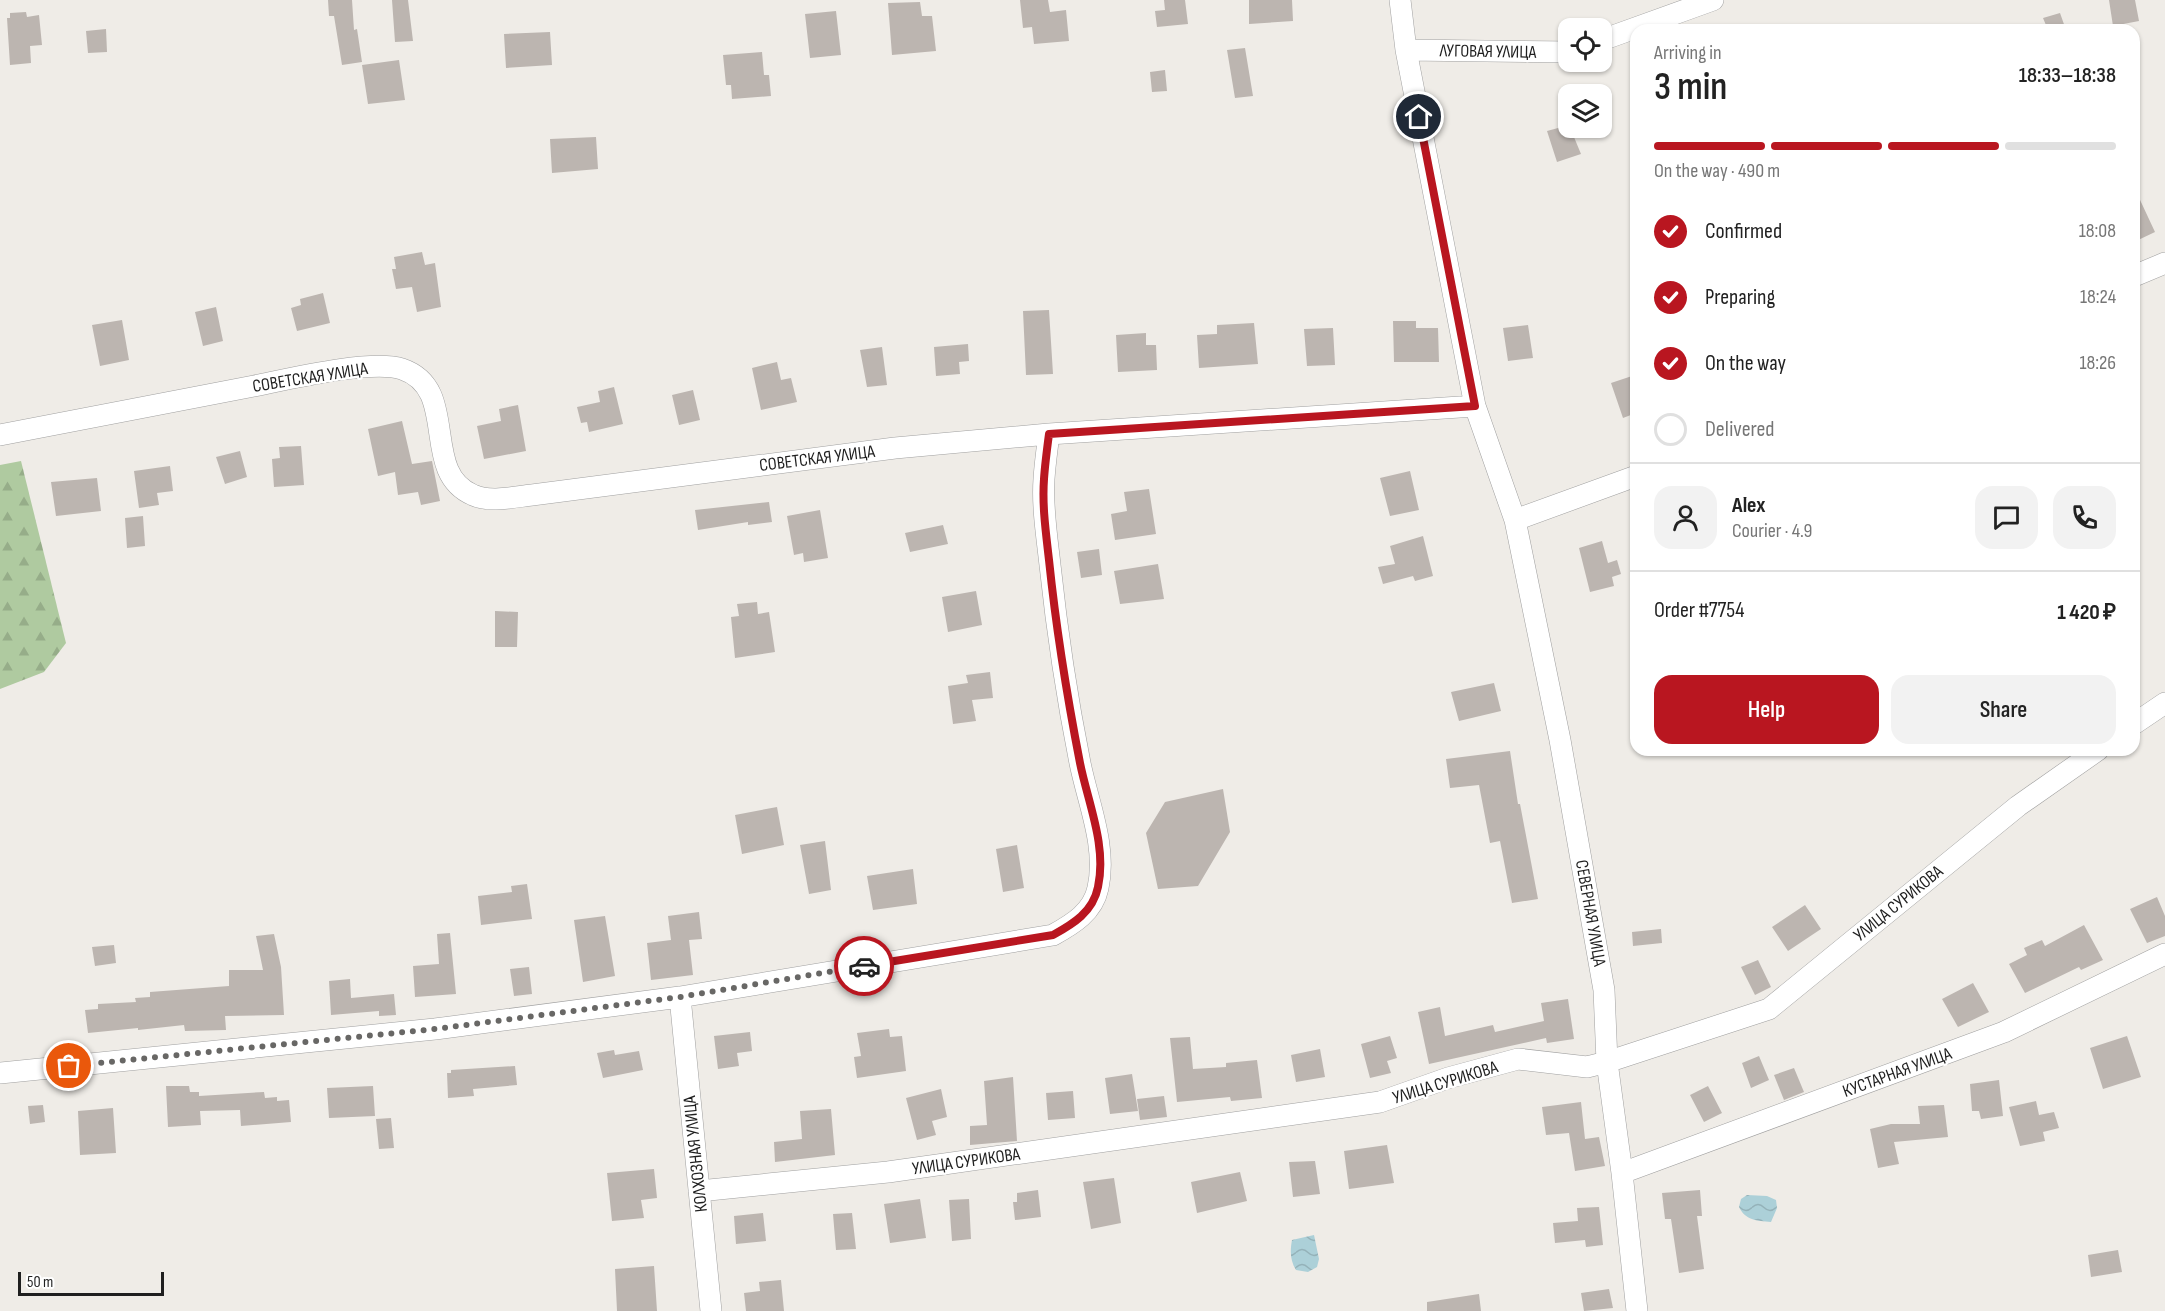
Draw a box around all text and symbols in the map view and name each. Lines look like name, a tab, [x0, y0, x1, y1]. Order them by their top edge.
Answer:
map controls	[1558, 18, 1612, 138]
button: locate	[1558, 18, 1612, 72]
street label: ЛУГОВАЯ УЛИЦА	[1438, 40, 1537, 63]
text: Arriving in	[1654, 41, 1722, 65]
text: 18:33–18:38	[2019, 62, 2116, 89]
text: 3 min	[1654, 64, 1727, 111]
button: layers	[1558, 84, 1612, 138]
pin	[1393, 91, 1444, 142]
icon: home	[1402, 100, 1435, 133]
text: On the way · 490 m	[1654, 159, 1780, 183]
icon: check	[1654, 215, 1687, 248]
text: Confirmed	[1705, 218, 1782, 245]
text: 18:08	[2079, 219, 2116, 243]
icon: check	[1654, 281, 1687, 314]
text: Preparing	[1705, 284, 1775, 311]
text: 18:24	[2080, 285, 2116, 309]
icon: check	[1654, 347, 1687, 380]
text: On the way	[1705, 350, 1786, 377]
text: 18:26	[2079, 351, 2116, 375]
street label: СОВЕТСКАЯ УЛИЦА	[251, 358, 369, 397]
text: Delivered	[1705, 416, 1774, 443]
street label: СОВЕТСКАЯ УЛИЦА	[758, 441, 876, 476]
button: person	[1654, 486, 1717, 549]
button: chat	[1975, 486, 2038, 549]
button: phone	[2053, 486, 2116, 549]
text: Alex	[1732, 492, 1765, 519]
text: Courier · 4.9	[1732, 519, 1812, 543]
text: Order #7754	[1654, 597, 1744, 624]
text: 1 420 ₽	[2057, 599, 2116, 626]
button: Help	[1654, 675, 1879, 744]
button: Share	[1891, 675, 2116, 744]
street label: СЕВЕРНАЯ УЛИЦА	[1571, 858, 1610, 968]
street label: УЛИЦА СУРИКОВА	[1849, 861, 1947, 946]
courier	[834, 936, 894, 996]
icon: car	[848, 950, 881, 983]
pin	[43, 1040, 94, 1091]
street label: КУСТАРНАЯ УЛИЦА	[1840, 1043, 1955, 1102]
icon: bag	[52, 1049, 85, 1082]
street label: УЛИЦА СУРИКОВА	[1390, 1056, 1501, 1108]
street label: КОЛХОЗНАЯ УЛИЦА	[679, 1094, 712, 1213]
street label: УЛИЦА СУРИКОВА	[911, 1143, 1022, 1179]
scale bar	[18, 1269, 164, 1296]
text: 50 m	[27, 1273, 53, 1292]

